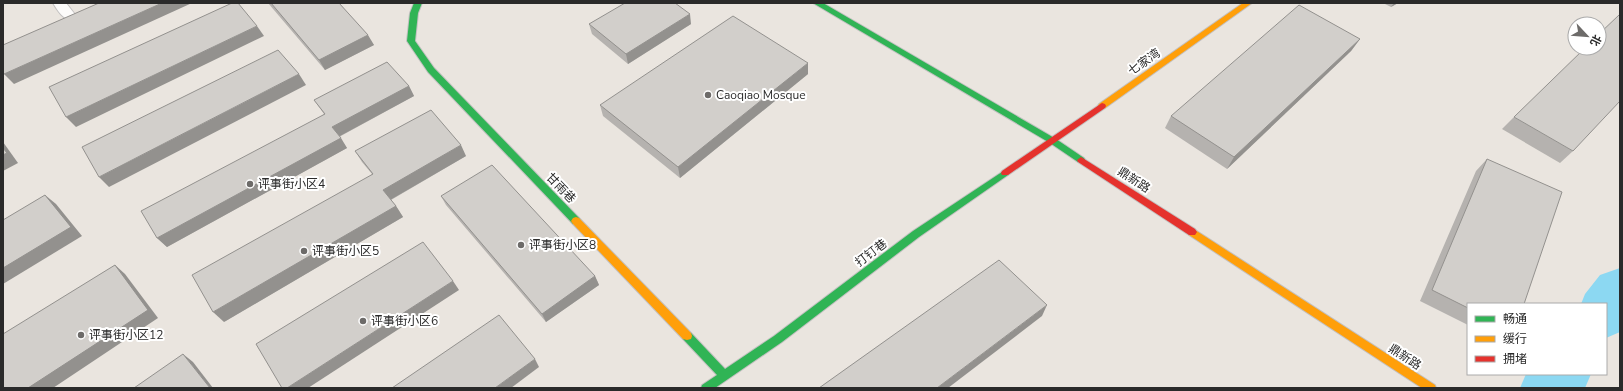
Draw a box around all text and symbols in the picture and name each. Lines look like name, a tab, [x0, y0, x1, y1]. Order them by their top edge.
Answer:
north arrow	[1567, 16, 1607, 56]
text: 北	[1586, 32, 1605, 48]
street label: 七家湾	[1125, 45, 1163, 79]
place label: Caoqiao Mosque	[716, 87, 806, 103]
marker: Caoqiao Mosque	[703, 90, 713, 100]
street label: 鼎新路	[1115, 163, 1153, 197]
street label: 甘雨巷	[543, 169, 579, 207]
place label: 评事街小区4	[258, 176, 325, 192]
marker: 评事街小区4	[245, 179, 255, 189]
street label: 打钉巷	[852, 236, 890, 270]
place label: 评事街小区8	[529, 237, 596, 253]
marker: 评事街小区8	[516, 240, 526, 250]
place label: 评事街小区5	[312, 243, 379, 259]
marker: 评事街小区5	[299, 246, 309, 256]
legend	[1467, 303, 1607, 375]
text: 畅通	[1503, 311, 1527, 327]
place label: 评事街小区6	[371, 313, 438, 329]
marker: 评事街小区6	[358, 316, 368, 326]
place label: 评事街小区12	[89, 327, 163, 343]
marker: 评事街小区12	[76, 330, 86, 340]
text: 缓行	[1503, 331, 1527, 347]
street label: 鼎新路	[1386, 340, 1424, 374]
text: 拥堵	[1503, 351, 1527, 367]

